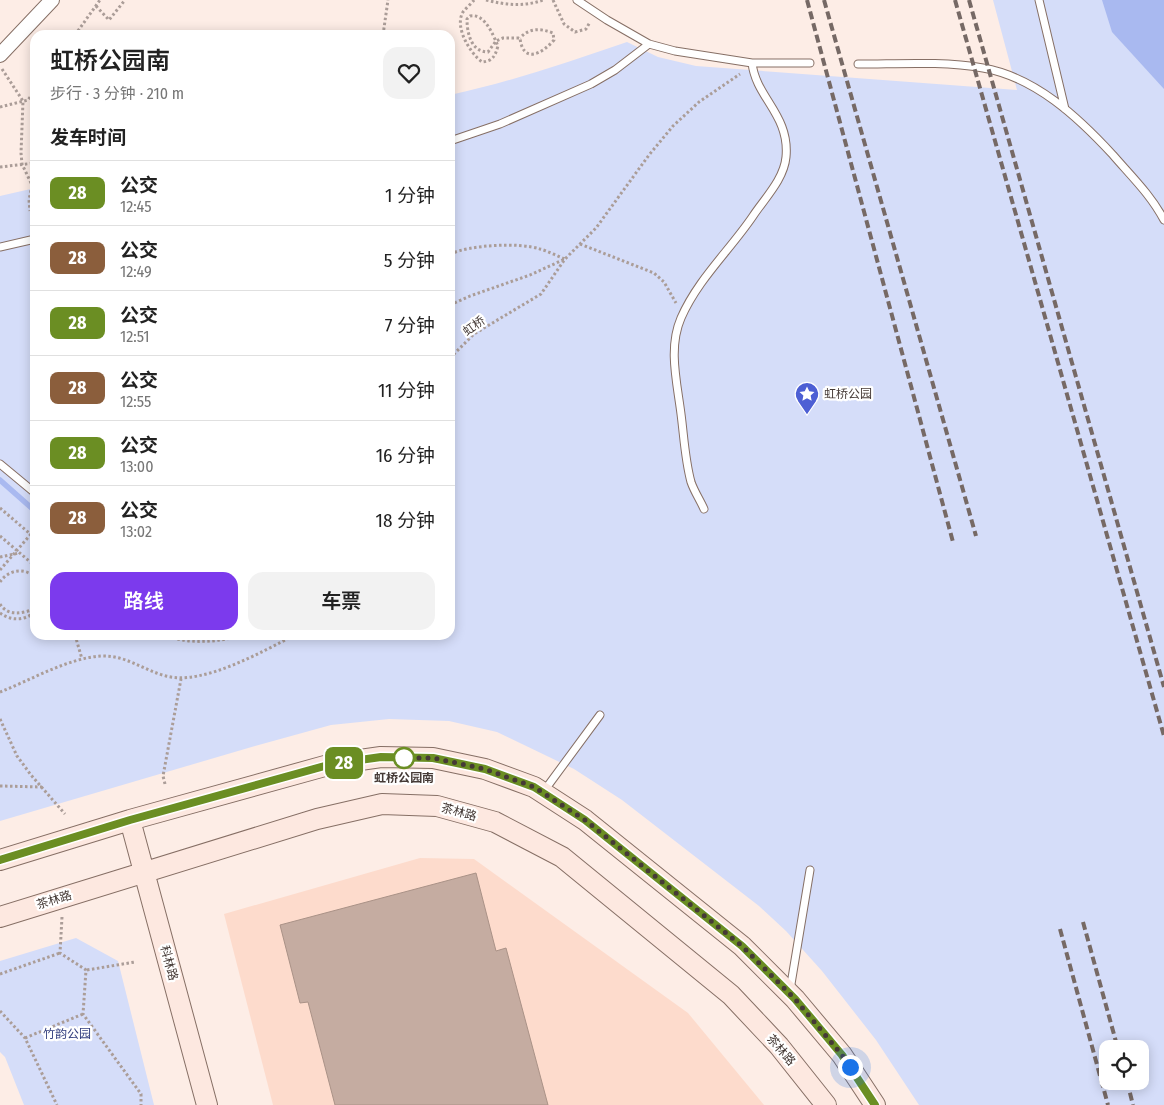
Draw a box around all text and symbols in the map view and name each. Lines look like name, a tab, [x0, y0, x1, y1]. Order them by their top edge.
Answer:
text: 虹桥公园南	[50, 47, 170, 75]
button: heart	[383, 47, 435, 99]
text: 步行 · 3 分钟 · 210 m	[50, 84, 184, 103]
text: 发车时间	[50, 126, 126, 149]
text: 公交	[120, 174, 158, 197]
text: 28	[69, 182, 86, 204]
text: 1 分钟	[385, 184, 435, 207]
text: 12:45	[120, 197, 152, 216]
text: 公交	[120, 239, 158, 262]
text: 28	[69, 247, 86, 269]
text: 5 分钟	[384, 249, 435, 272]
text: 12:49	[120, 262, 152, 281]
text: 公交	[120, 304, 158, 327]
text: 28	[69, 312, 86, 334]
street label: 虹桥	[460, 313, 488, 339]
text: 7 分钟	[385, 314, 435, 337]
text: 12:51	[120, 327, 150, 346]
text: 公交	[120, 369, 158, 392]
text: 28	[69, 377, 86, 399]
text: 11 分钟	[378, 379, 435, 402]
place icon: 虹桥公园	[794, 381, 820, 415]
place label: 虹桥公园	[824, 387, 872, 401]
text: 12:55	[120, 392, 151, 411]
text: 公交	[120, 434, 158, 457]
text: 28	[69, 442, 86, 464]
text: 16 分钟	[376, 444, 435, 467]
text: 13:00	[120, 457, 154, 476]
text: 公交	[120, 499, 158, 522]
text: 28	[69, 507, 86, 529]
text: 18 分钟	[376, 509, 435, 532]
text: 13:02	[120, 522, 152, 541]
button: 路线	[50, 572, 238, 630]
button: 车票	[248, 572, 435, 630]
line badge: 28	[322, 747, 366, 779]
marker: 虹桥公园南	[393, 747, 415, 769]
text: 28	[335, 752, 353, 774]
place label: 虹桥公园南	[374, 771, 434, 785]
street label: 茶林路	[440, 801, 478, 823]
street label: 茶林路	[35, 888, 73, 912]
street label: 科林路	[158, 944, 180, 982]
park label: 竹韵公园	[43, 1027, 91, 1041]
street label: 茶林路	[764, 1032, 798, 1068]
map controls	[1099, 1040, 1149, 1090]
button: locate	[1099, 1040, 1149, 1090]
your location	[838, 1055, 863, 1080]

